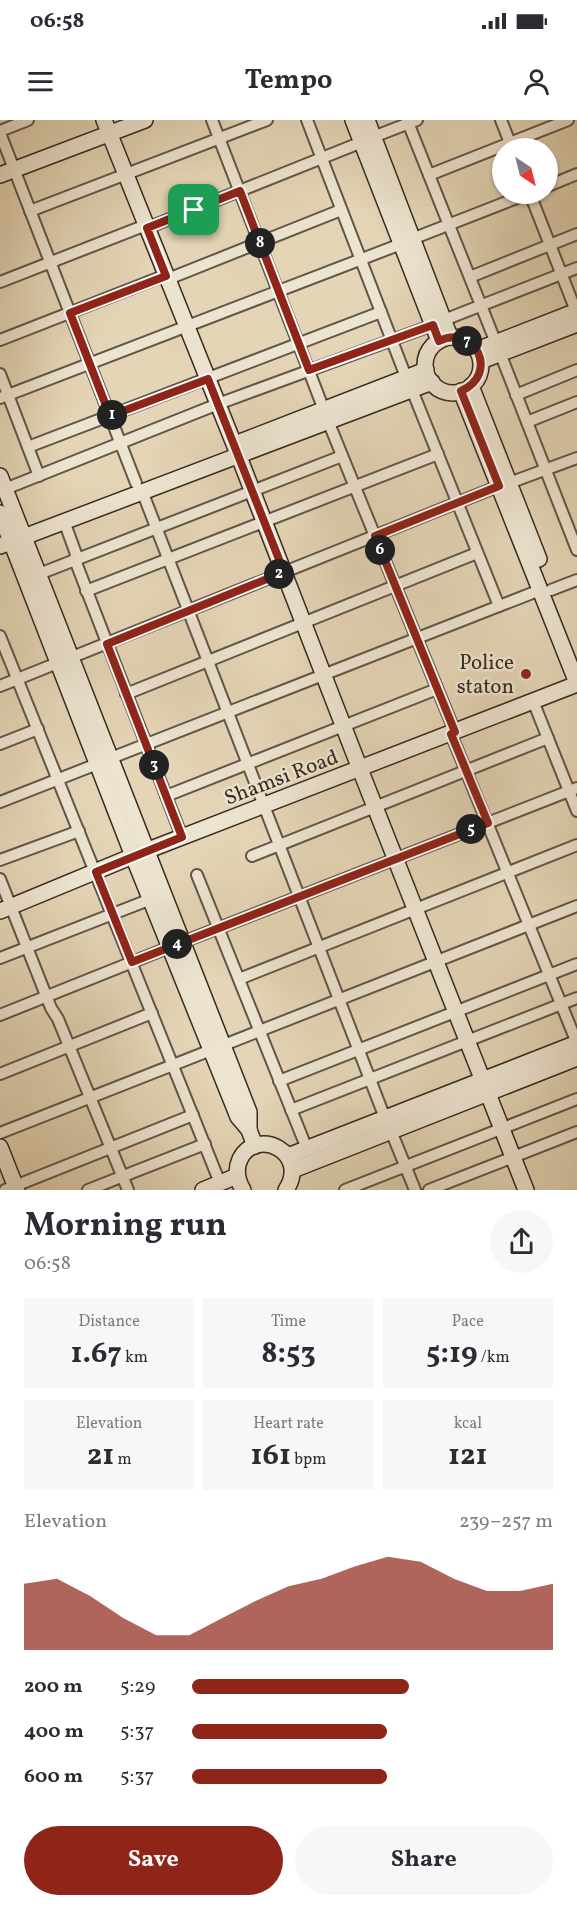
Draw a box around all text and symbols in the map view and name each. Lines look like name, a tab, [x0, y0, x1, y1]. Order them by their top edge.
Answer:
text: 06:58	[30, 6, 85, 37]
text: Tempo	[245, 62, 332, 100]
icon: menu	[24, 65, 57, 98]
icon: person	[520, 65, 553, 98]
north arrow	[492, 138, 558, 204]
map controls	[492, 138, 558, 204]
pin	[168, 184, 219, 235]
icon: arrive	[177, 193, 210, 226]
pin: 8	[245, 228, 275, 258]
text: 8	[256, 232, 264, 254]
pin: 7	[452, 326, 482, 356]
text: 7	[463, 330, 471, 352]
pin: 1	[97, 400, 127, 430]
text: 1	[109, 404, 115, 426]
pin: 6	[365, 535, 395, 565]
text: 6	[376, 539, 384, 561]
pin: 2	[264, 559, 294, 589]
text: 2	[275, 563, 283, 585]
place label: Police staton	[457, 649, 514, 702]
marker: Police staton	[519, 667, 533, 681]
street label: Shamsi Road	[220, 743, 343, 813]
pin: 3	[139, 750, 169, 780]
text: 3	[150, 754, 158, 776]
pin: 5	[456, 814, 486, 844]
text: 5	[467, 818, 475, 840]
pin: 4	[162, 929, 192, 959]
text: 4	[172, 933, 182, 955]
text: Morning run	[24, 1204, 227, 1250]
button: share	[490, 1210, 553, 1273]
text: 06:58	[24, 1250, 71, 1278]
text: Distance	[79, 1311, 140, 1333]
text: Time	[271, 1311, 306, 1333]
text: Pace	[452, 1311, 484, 1333]
text: 1.67	[70, 1333, 122, 1375]
text: 8:53	[261, 1333, 316, 1375]
text: 5:19	[426, 1333, 478, 1375]
text: km	[122, 1347, 148, 1369]
text: /km	[478, 1347, 510, 1369]
text: Elevation	[76, 1413, 142, 1435]
text: Heart rate	[253, 1413, 324, 1435]
text: kcal	[454, 1413, 482, 1435]
text: 21	[87, 1435, 114, 1477]
text: 161	[251, 1435, 291, 1477]
text: 121	[448, 1435, 488, 1477]
text: m	[114, 1449, 132, 1471]
text: bpm	[291, 1449, 326, 1471]
text: Elevation	[24, 1508, 107, 1536]
text: 239–257 m	[459, 1508, 553, 1536]
text: 200 m	[24, 1673, 82, 1701]
text: 5:29	[120, 1673, 155, 1701]
text: 400 m	[24, 1718, 84, 1746]
text: 5:37	[120, 1718, 154, 1746]
text: 600 m	[24, 1763, 83, 1791]
text: 5:37	[120, 1763, 154, 1791]
button: Save	[24, 1826, 283, 1895]
button: Share	[295, 1826, 553, 1895]

